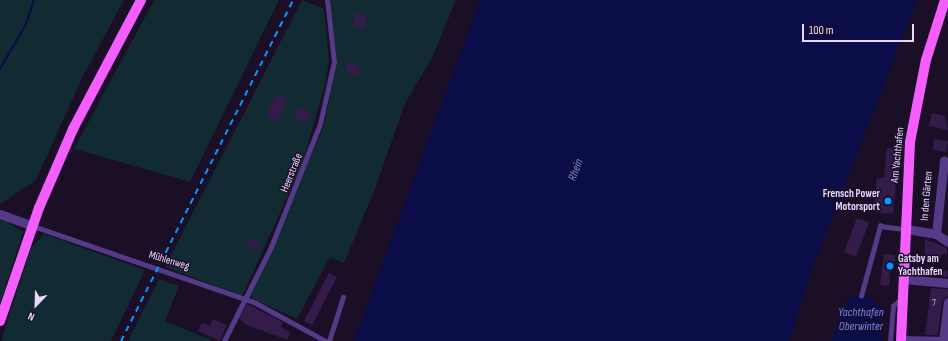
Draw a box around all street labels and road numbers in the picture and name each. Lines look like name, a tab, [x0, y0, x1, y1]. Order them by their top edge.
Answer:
street label: Am Yachthafen	[889, 127, 907, 183]
street label: Heerstraße	[278, 152, 306, 194]
street label: In den Gärten	[918, 171, 936, 221]
street label: Mühlenweg	[147, 249, 191, 273]

